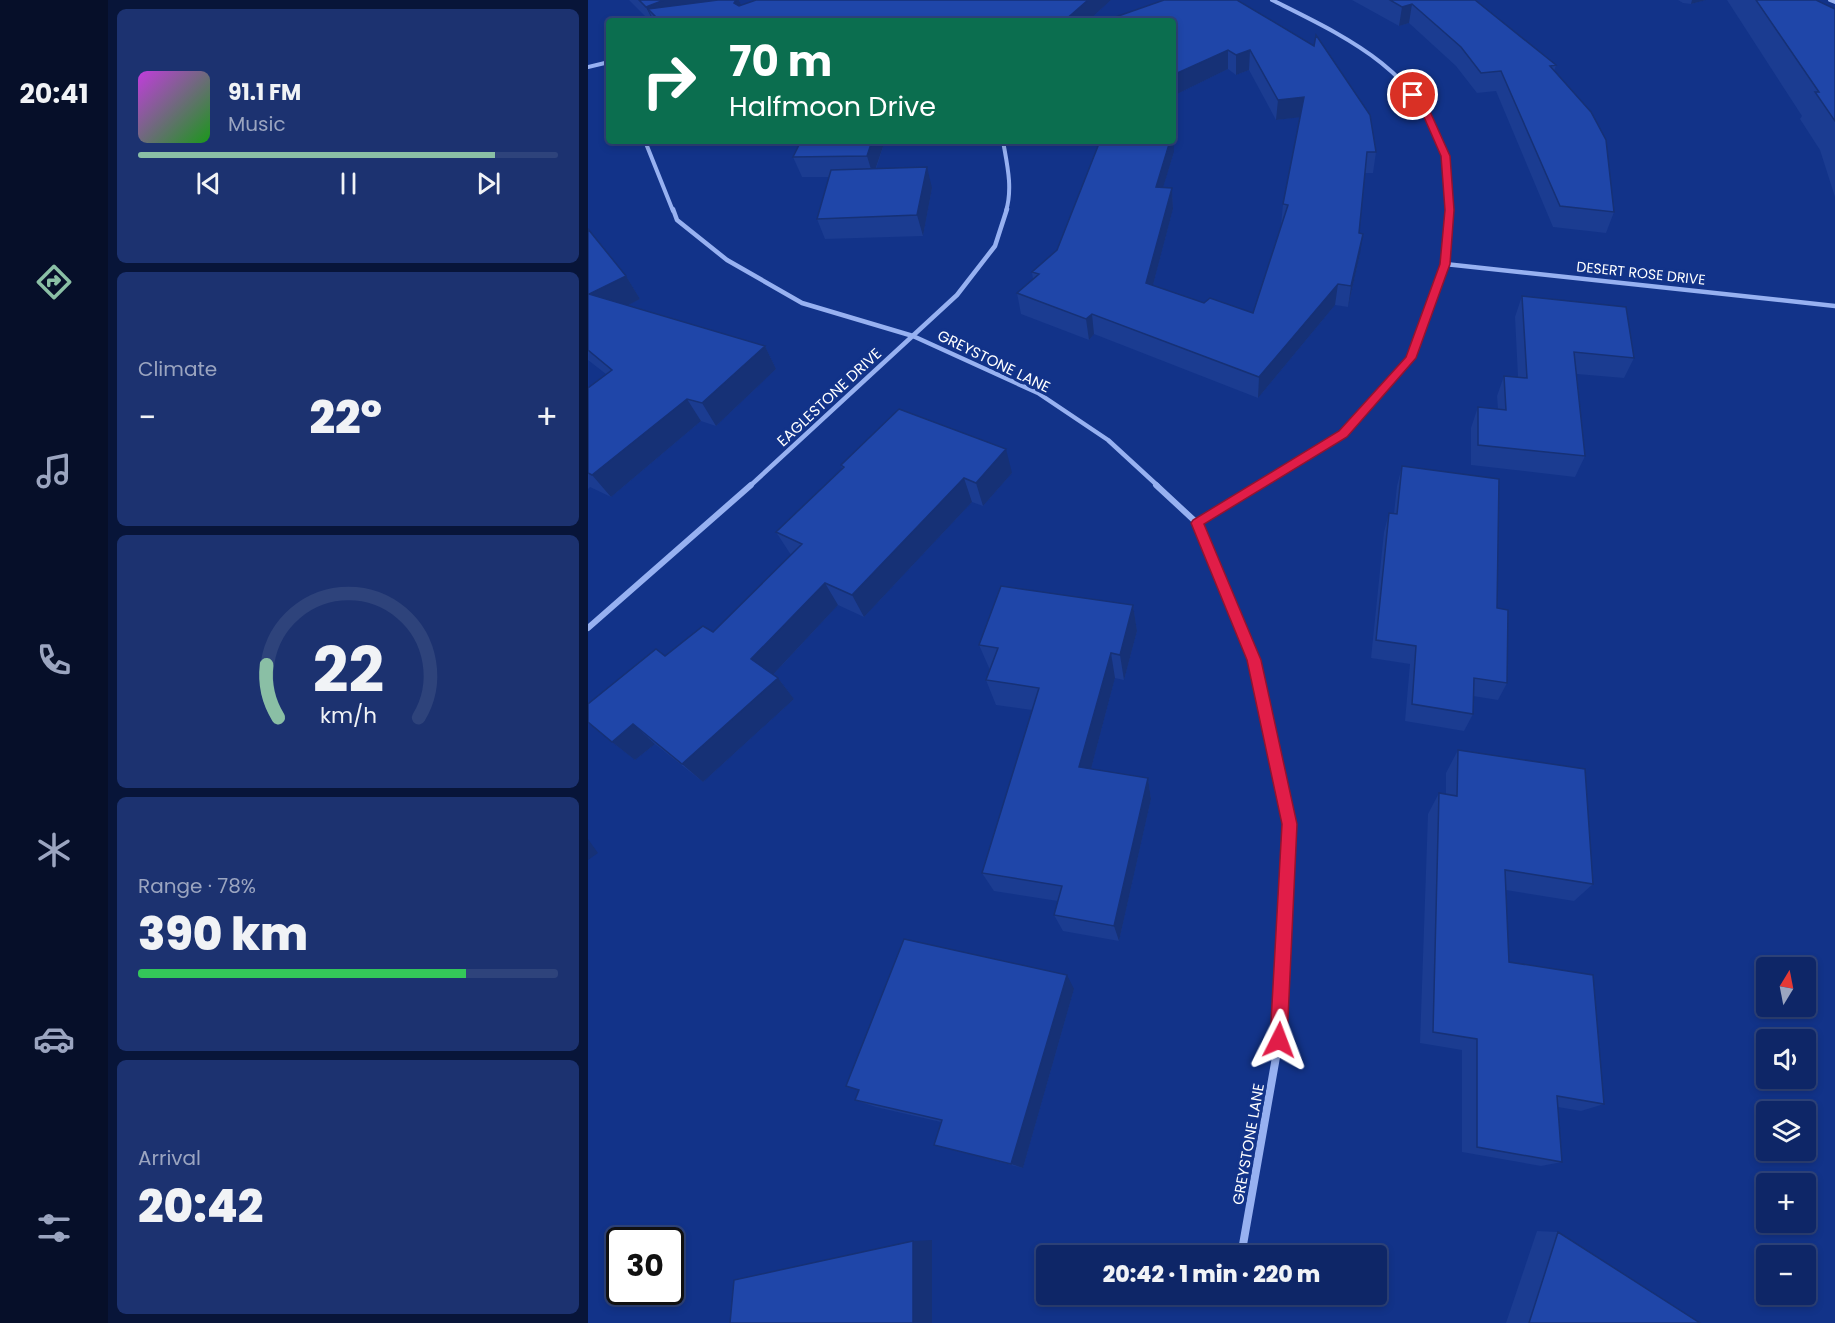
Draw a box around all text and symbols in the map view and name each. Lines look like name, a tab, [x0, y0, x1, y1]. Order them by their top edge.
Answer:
text: 70 m	[729, 32, 832, 91]
icon: right	[630, 42, 708, 120]
pin	[1387, 69, 1438, 120]
text: 20:41	[19, 75, 89, 112]
text: 91.1 FM	[228, 77, 301, 108]
icon: arrive	[1396, 78, 1429, 111]
text: Halfmoon Drive	[729, 88, 936, 125]
text: Music	[228, 110, 286, 138]
icon: previous	[192, 167, 225, 200]
icon: pause	[332, 167, 365, 200]
icon: next	[472, 167, 505, 200]
street label: DESERT ROSE DRIVE	[1576, 256, 1706, 290]
icon: directions	[33, 261, 75, 303]
street label: GREYSTONE LANE	[934, 325, 1054, 397]
street label: EAGLESTONE DRIVE	[772, 343, 886, 451]
text: Climate	[138, 355, 217, 383]
text: 22°	[309, 386, 382, 449]
text: −	[138, 394, 156, 441]
text: +	[535, 394, 558, 441]
icon: music	[33, 450, 75, 492]
text: 22	[312, 627, 384, 715]
icon: phone	[33, 639, 75, 681]
text: km/h	[319, 701, 377, 732]
icon: climate	[33, 829, 75, 871]
text: Range · 78%	[138, 872, 256, 900]
text: 390 km	[138, 903, 308, 966]
north arrow	[1756, 957, 1816, 1017]
map controls	[1756, 957, 1816, 1305]
position arrow	[1247, 1008, 1311, 1072]
icon: car	[33, 1018, 75, 1060]
button: sound	[1756, 1029, 1816, 1089]
street label: GREYSTONE LANE	[1227, 1082, 1269, 1206]
button: layers	[1756, 1101, 1816, 1161]
text: Arrival	[138, 1144, 201, 1172]
button: +	[1756, 1173, 1816, 1233]
text: 20:42	[138, 1175, 263, 1238]
icon: filters	[33, 1207, 75, 1249]
speed limit sign: 30	[606, 1227, 684, 1305]
button: −	[1756, 1245, 1816, 1305]
text: 20:42 · 1 min · 220 m	[1103, 1259, 1320, 1290]

